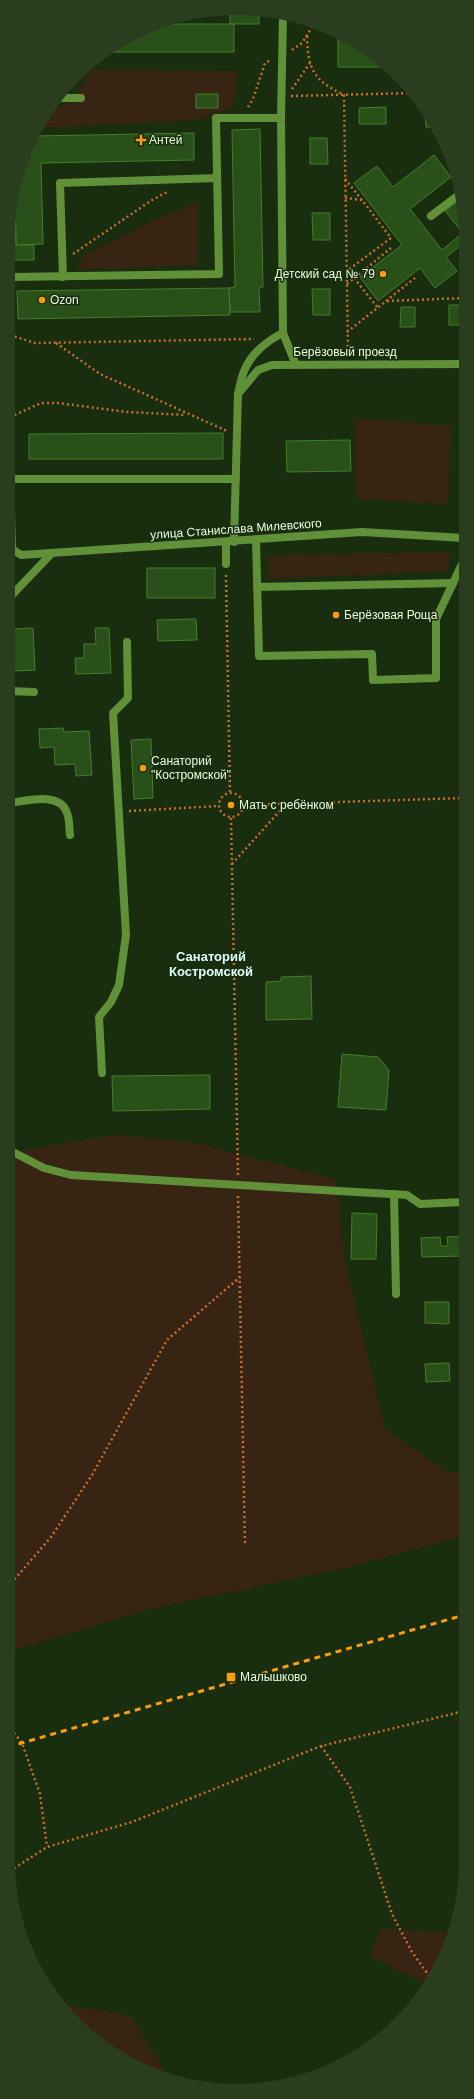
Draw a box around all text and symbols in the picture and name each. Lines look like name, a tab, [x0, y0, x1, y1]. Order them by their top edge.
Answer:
place label: Антей	[149, 133, 182, 147]
marker: Антей	[136, 135, 146, 145]
place label: Детский сад № 79	[275, 267, 375, 281]
marker: Детский сад № 79	[378, 269, 388, 279]
place label: Ozon	[50, 293, 79, 307]
marker: Ozon	[37, 295, 47, 305]
street label: Берёзовый проезд	[293, 345, 397, 359]
street label: улица Станислава Милевского	[150, 516, 322, 542]
place label: Берёзовая Роща	[344, 608, 438, 622]
marker: Берёзовая Роща	[331, 610, 341, 620]
place label: Санаторий "Костромской"	[151, 754, 231, 782]
marker: Санаторий "Костромской"	[138, 763, 148, 773]
place label: Мать с ребёнком	[239, 798, 334, 812]
marker: Мать с ребёнком	[226, 800, 236, 810]
district label: Санаторий Костромской	[169, 949, 253, 979]
place label: Малышково	[240, 1670, 307, 1684]
marker: Малышково	[225, 1671, 237, 1683]

